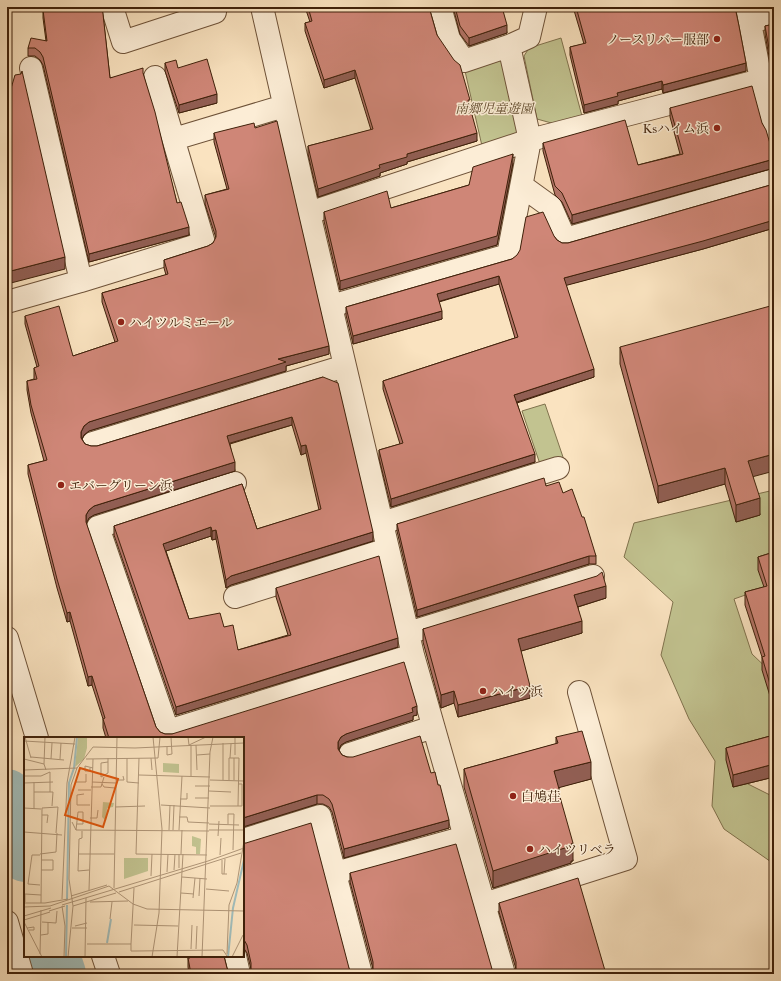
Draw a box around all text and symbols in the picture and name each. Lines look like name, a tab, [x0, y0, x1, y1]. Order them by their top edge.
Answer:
place label: ノースリバー服部	[606, 32, 709, 47]
marker: ノースリバー服部	[712, 34, 722, 44]
park label: 南郷児童遊園	[455, 101, 535, 116]
place label: Ksハイム浜	[643, 121, 709, 136]
marker: Ksハイム浜	[712, 123, 722, 133]
place label: ハイツルミエール	[129, 315, 233, 330]
marker: ハイツルミエール	[116, 317, 126, 327]
place label: エバーグリーン浜	[69, 478, 173, 493]
marker: エバーグリーン浜	[56, 480, 66, 490]
place label: ハイツ浜	[491, 684, 543, 699]
marker: ハイツ浜	[478, 686, 488, 696]
inset map	[24, 737, 244, 957]
place label: 白鳩荘	[521, 789, 560, 804]
marker: 白鳩荘	[508, 791, 518, 801]
place label: ハイツリベラ	[538, 842, 616, 857]
marker: ハイツリベラ	[525, 844, 535, 854]

